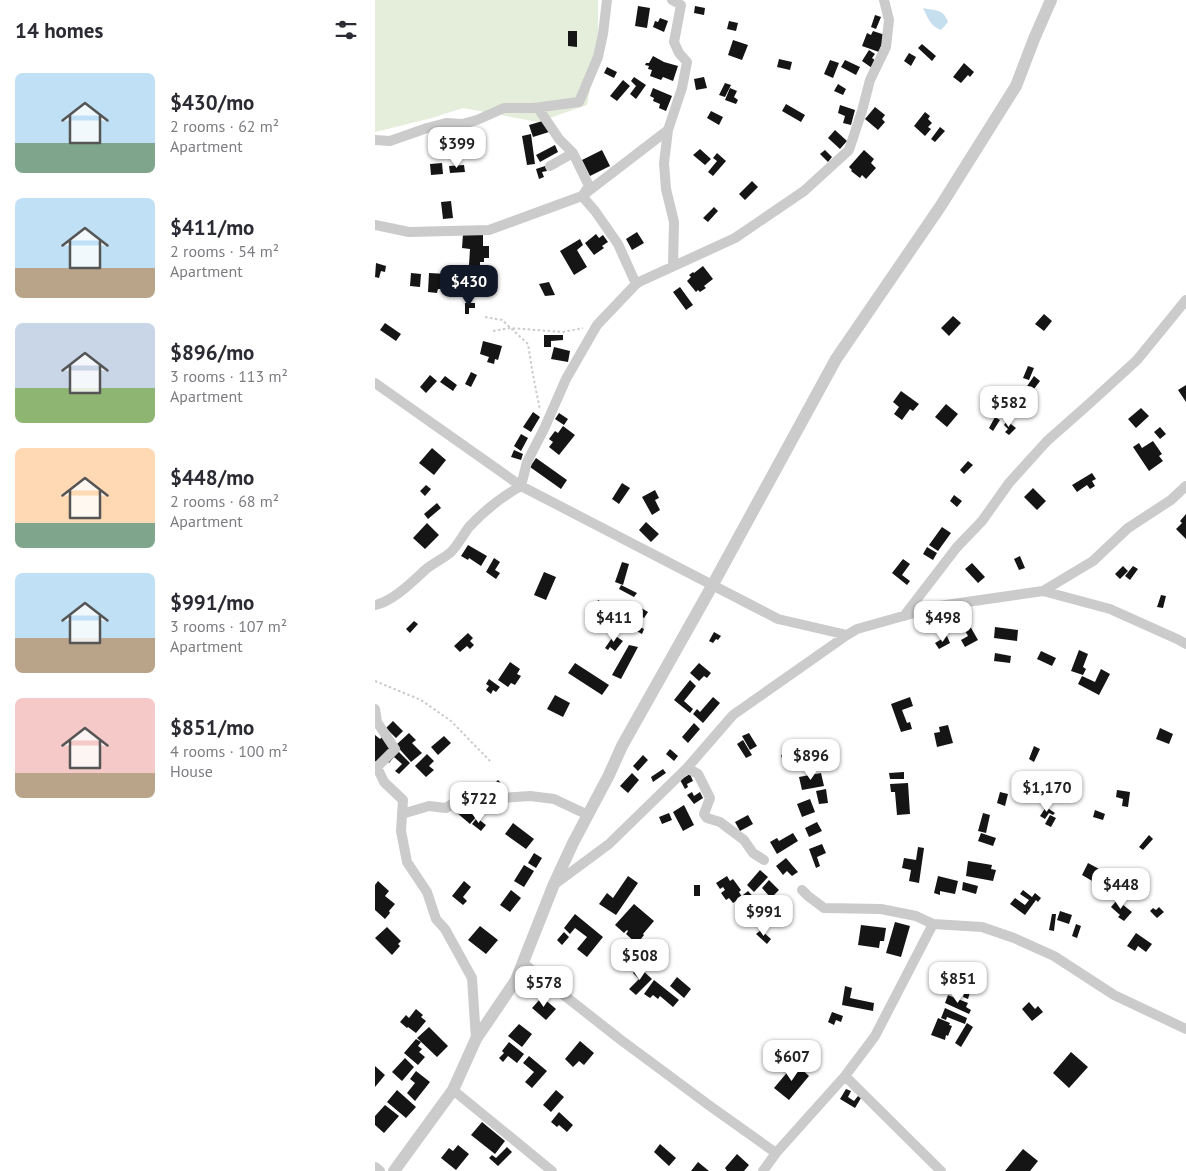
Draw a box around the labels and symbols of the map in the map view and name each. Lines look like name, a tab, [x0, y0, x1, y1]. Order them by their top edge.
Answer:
pin: $399	[427, 126, 487, 169]
pin: $430	[439, 264, 499, 307]
pin: $582	[979, 386, 1039, 428]
pin: $411	[584, 600, 644, 643]
pin: $498	[913, 600, 973, 643]
pin: $896	[781, 738, 841, 781]
pin: $1,170	[1006, 770, 1088, 813]
pin: $722	[449, 782, 509, 824]
pin: $448	[1091, 868, 1151, 910]
pin: $991	[734, 894, 794, 937]
pin: $508	[610, 938, 670, 981]
pin: $851	[928, 962, 988, 1004]
pin: $578	[514, 966, 574, 1008]
pin: $607	[762, 1040, 822, 1082]

